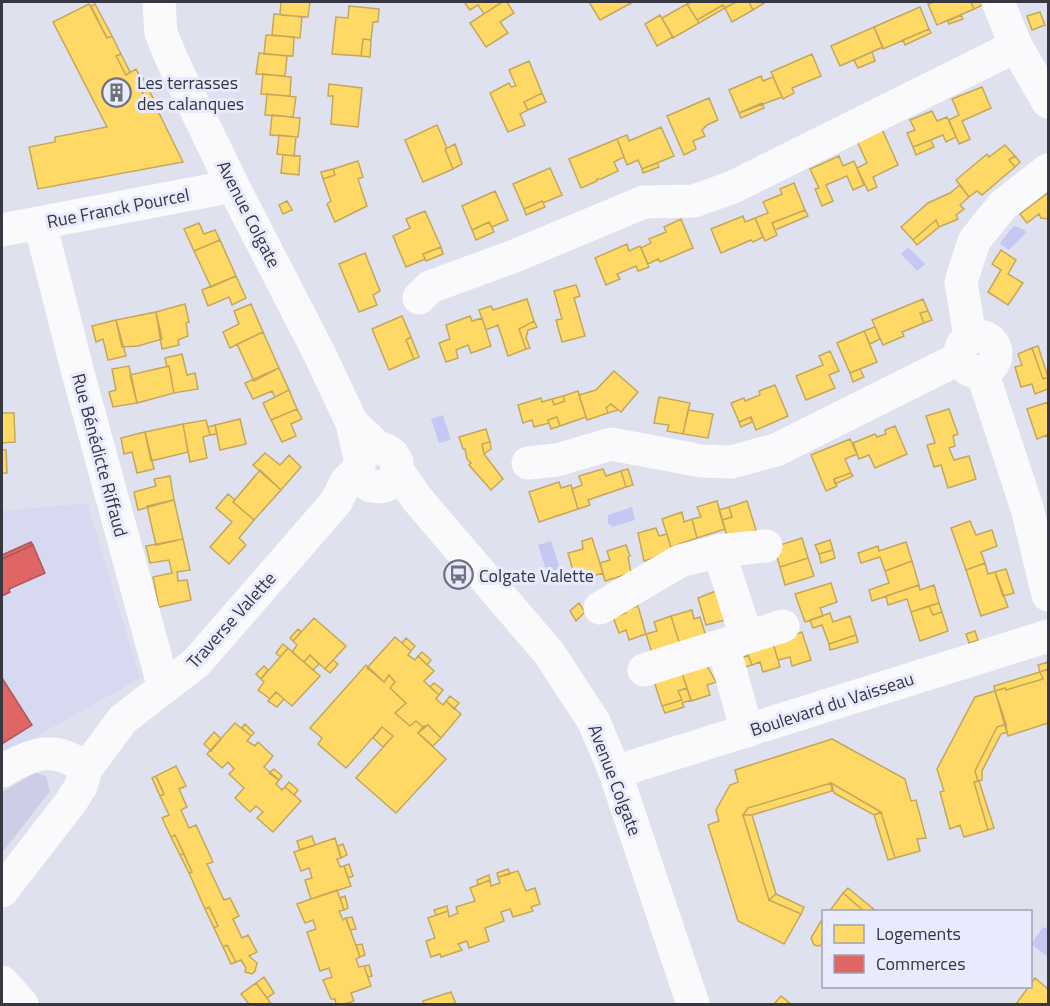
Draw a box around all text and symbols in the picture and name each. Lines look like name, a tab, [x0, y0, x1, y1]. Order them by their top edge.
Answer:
place label: Les terrasses des calanques	[137, 69, 244, 117]
building icon: Les terrasses des calanques	[100, 76, 132, 108]
street label: Avenue Colgate	[210, 156, 288, 272]
street label: Rue Franck Pourcel	[44, 181, 192, 235]
street label: Rue Bénédicte Riffaud	[65, 370, 135, 540]
bus stop icon: Colgate Valette	[442, 559, 474, 591]
place label: Colgate Valette	[479, 562, 594, 589]
street label: Traverse Valette	[180, 566, 282, 674]
street label: Boulevard du Vaisseau	[747, 665, 917, 743]
street label: Avenue Colgate	[581, 720, 649, 840]
legend	[822, 910, 1032, 988]
text: Logements	[876, 920, 961, 947]
text: Commerces	[876, 950, 966, 977]

